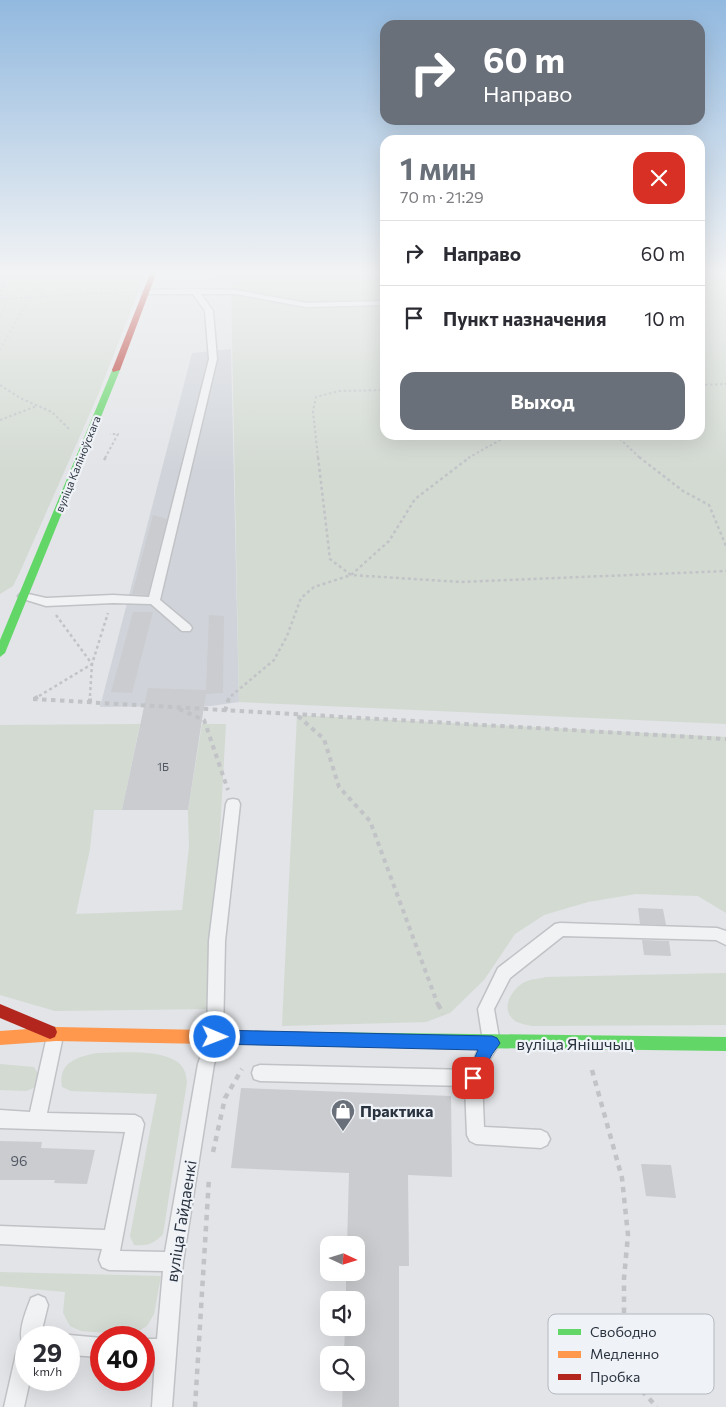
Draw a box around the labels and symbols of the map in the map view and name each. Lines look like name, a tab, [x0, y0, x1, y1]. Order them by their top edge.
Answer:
street label: вуліца Каліноўскага	[52, 414, 103, 514]
house number: 1Б	[157, 760, 169, 773]
position arrow	[188, 1010, 240, 1062]
street label: вуліца Янішчыц	[517, 1034, 634, 1053]
pin	[452, 1057, 494, 1099]
shop icon: Практика	[330, 1098, 356, 1132]
place label: Практика	[360, 1101, 433, 1120]
house number: 96	[11, 1152, 28, 1169]
street label: вуліца Гайдаенкі	[161, 1159, 200, 1283]
north arrow	[320, 1236, 365, 1281]
legend	[548, 1314, 714, 1394]
text: Свободно	[590, 1323, 657, 1340]
speed limit sign: 40	[90, 1326, 155, 1391]
text: Медленно	[590, 1345, 659, 1362]
text: Пробка	[590, 1368, 640, 1385]

